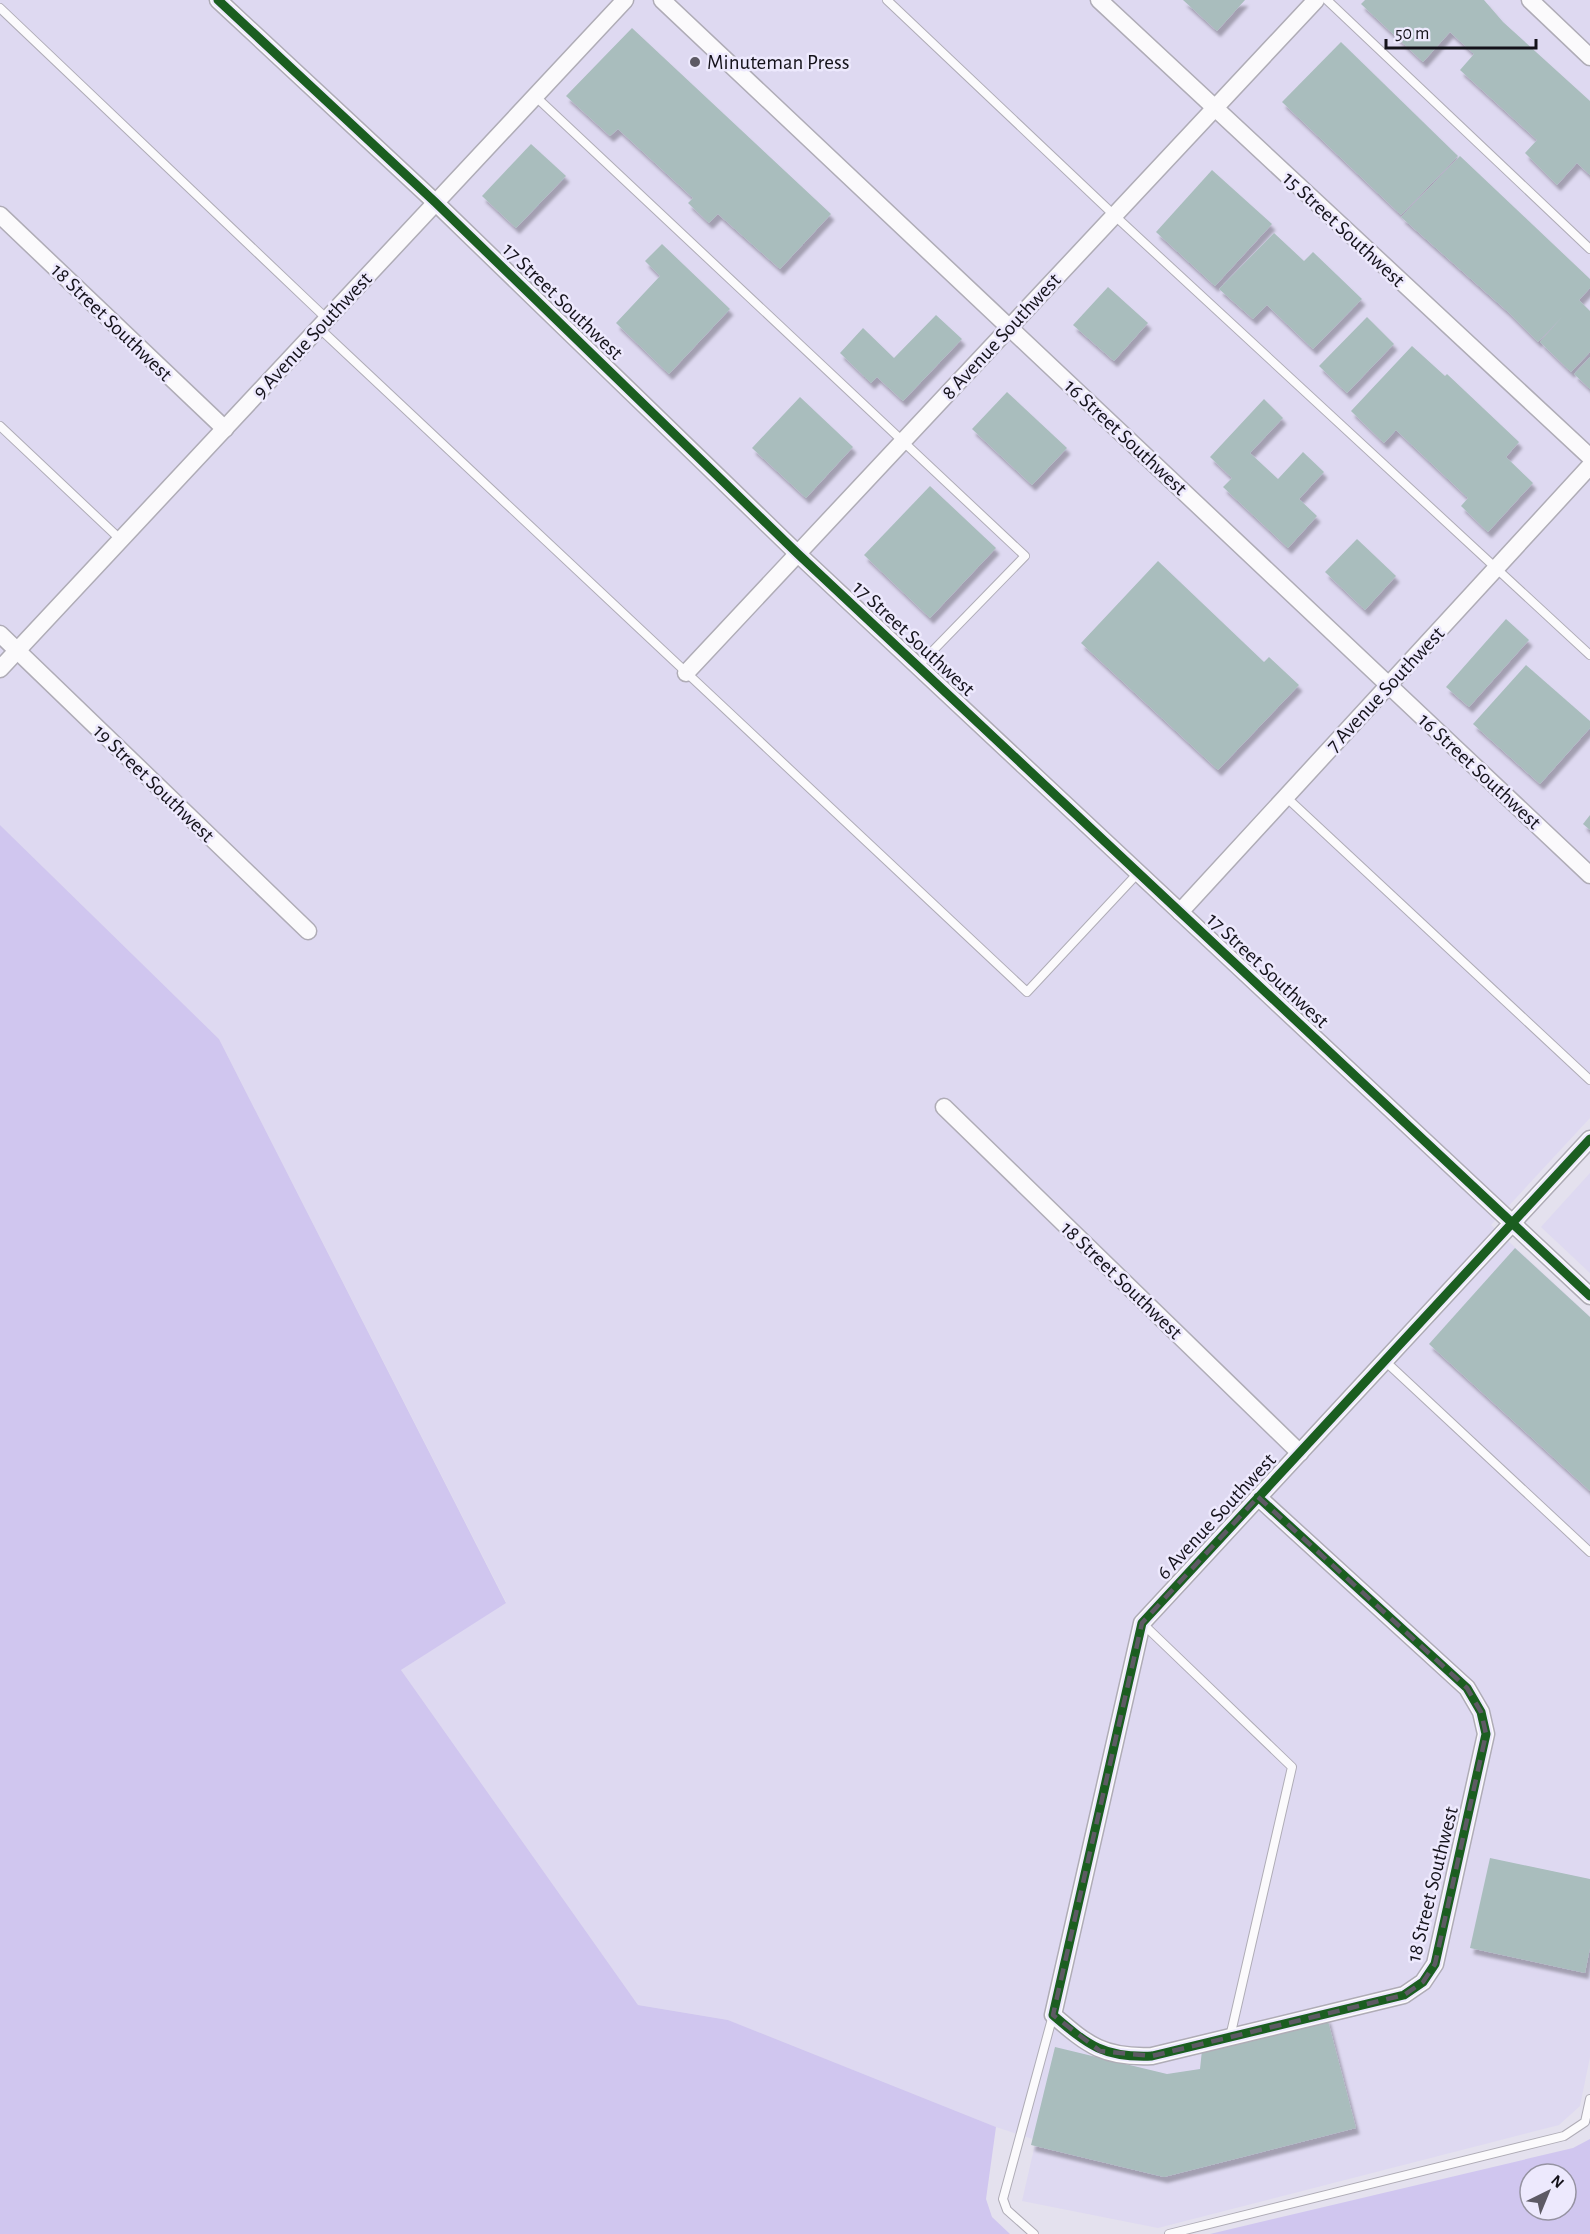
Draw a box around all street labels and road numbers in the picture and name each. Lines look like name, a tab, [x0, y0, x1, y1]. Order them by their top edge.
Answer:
street label: 15 Street Southwest	[1279, 168, 1409, 291]
street label: 17 Street Southwest	[498, 239, 627, 364]
street label: 18 Street Southwest	[47, 259, 176, 385]
street label: 9 Avenue Southwest	[249, 268, 376, 402]
street label: 8 Avenue Southwest	[938, 269, 1065, 403]
street label: 16 Street Southwest	[1060, 375, 1191, 500]
street label: 17 Street Southwest	[849, 577, 979, 700]
street label: 7 Avenue Southwest	[1322, 622, 1449, 756]
street label: 16 Street Southwest	[1414, 709, 1545, 834]
street label: 19 Street Southwest	[89, 721, 218, 846]
street label: 17 Street Southwest	[1203, 909, 1333, 1032]
street label: 18 Street Southwest	[1057, 1217, 1186, 1343]
street label: 6 Avenue Southwest	[1153, 1449, 1280, 1583]
street label: 18 Street Southwest	[1403, 1804, 1462, 1964]

